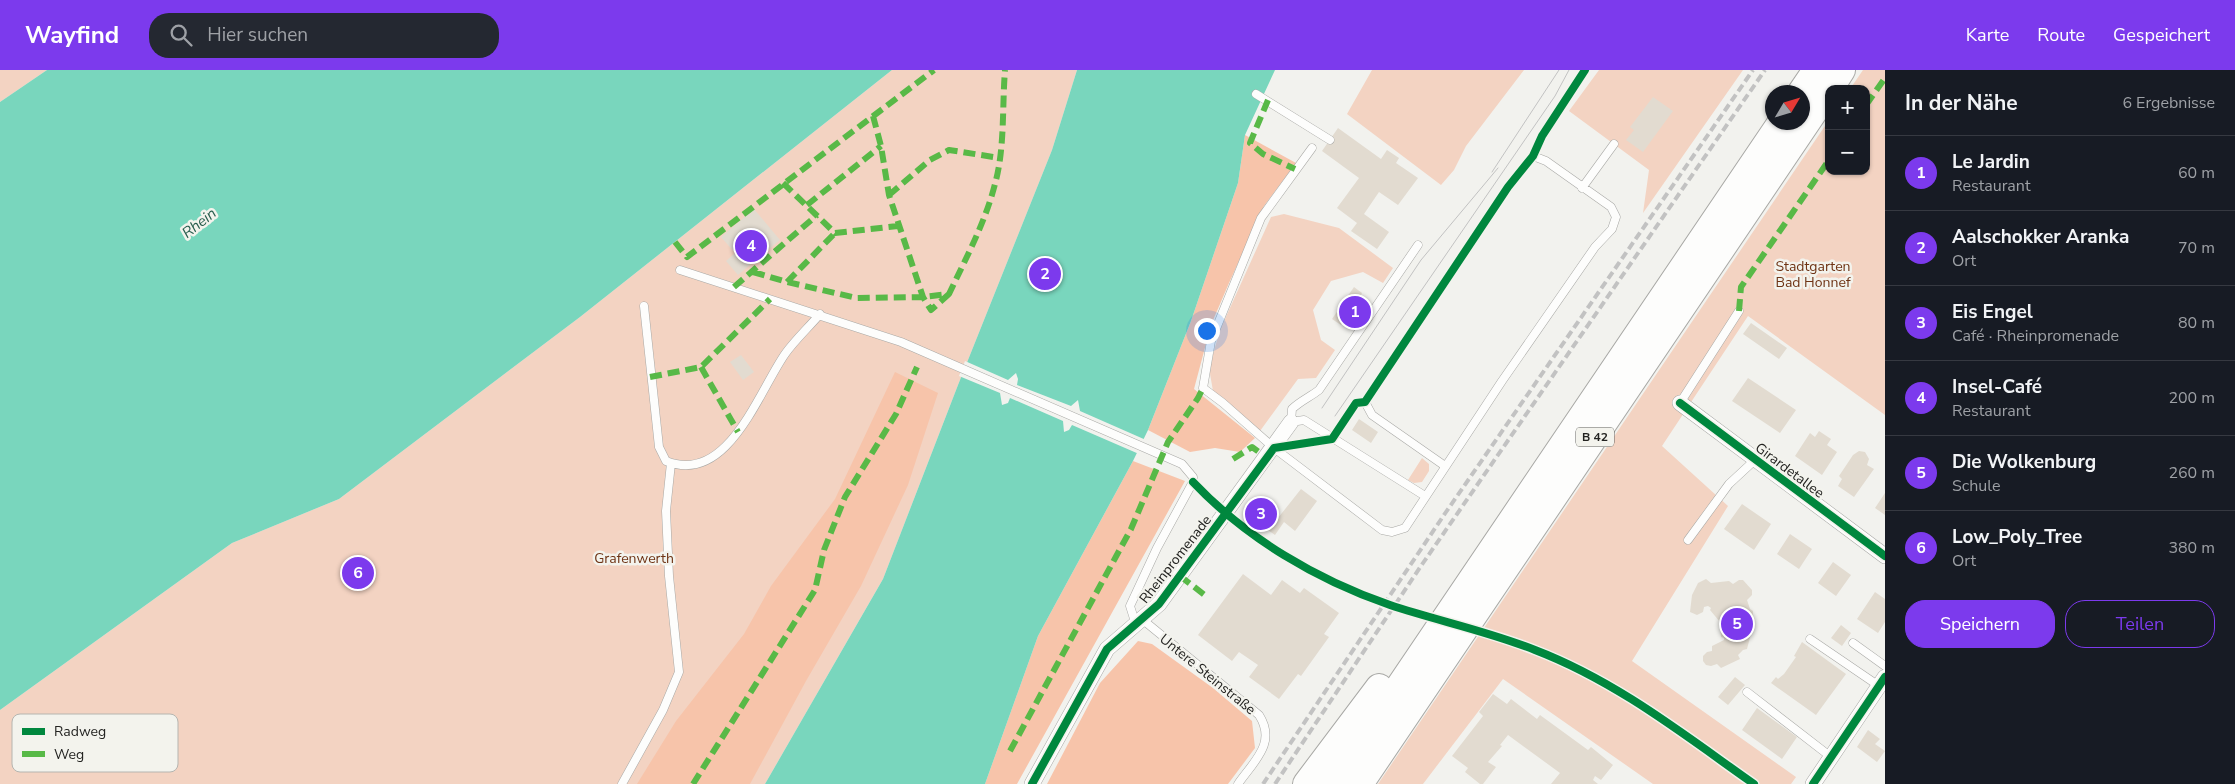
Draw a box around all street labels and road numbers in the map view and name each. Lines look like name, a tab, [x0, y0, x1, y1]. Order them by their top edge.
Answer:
road number: B 42	[1576, 428, 1614, 447]
street label: Girardetallee	[1751, 438, 1828, 503]
street label: Rheinpromenade	[1135, 511, 1216, 607]
street label: Untere Steinstraße	[1156, 630, 1260, 719]

